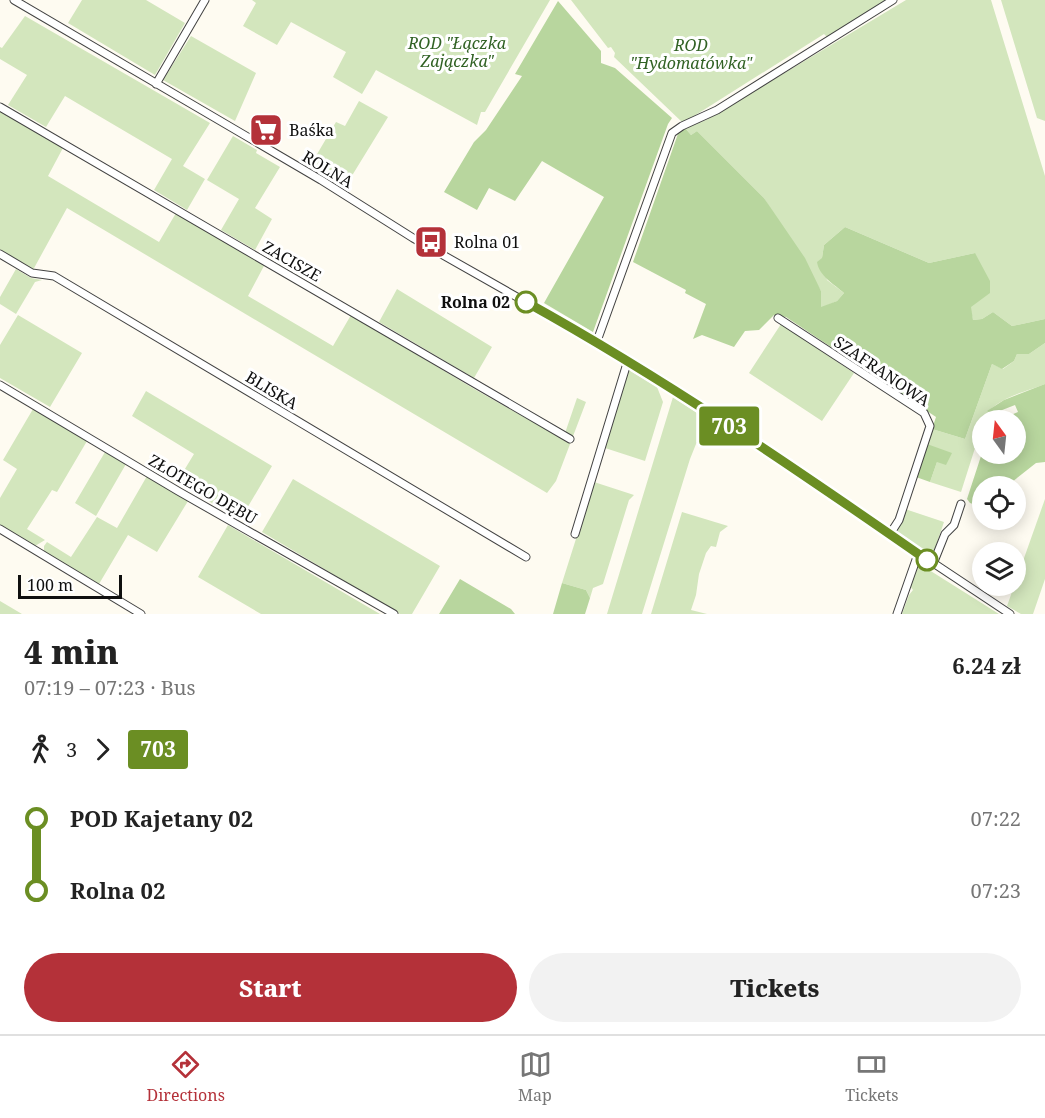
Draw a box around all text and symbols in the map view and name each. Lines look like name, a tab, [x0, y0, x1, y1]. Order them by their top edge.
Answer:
park label: ROD "Łączka Zajączka"	[407, 32, 507, 72]
park label: ROD "Hydomatówka"	[630, 34, 754, 74]
supermarket icon: Baśka	[248, 112, 284, 148]
place label: Baśka	[289, 119, 334, 141]
street label: ROLNA	[299, 145, 358, 193]
bus stop icon: Rolna 01	[413, 224, 449, 260]
place label: Rolna 01	[454, 231, 520, 253]
street label: ZACISZE	[259, 235, 325, 287]
place label: Rolna 02	[441, 291, 510, 313]
marker: Rolna 02	[515, 291, 537, 313]
street label: SZAFRANOWA	[830, 331, 935, 412]
street label: BLISKA	[242, 366, 303, 415]
line badge: 703	[694, 406, 764, 446]
north arrow	[972, 410, 1026, 464]
map controls	[972, 410, 1026, 596]
text: 703	[711, 412, 747, 440]
street label: ZŁOTEGO DĘBU	[145, 449, 262, 529]
button: locate	[972, 476, 1026, 530]
button: layers	[972, 542, 1026, 596]
unlabelled marker	[916, 549, 938, 571]
scale bar	[18, 572, 122, 600]
text: 100 m	[27, 574, 73, 596]
text: 4 min	[24, 629, 119, 674]
text: 6.24 zł	[952, 650, 1021, 680]
text: 07:19 – 07:23 · Bus	[24, 674, 195, 701]
icon: walk	[24, 733, 57, 766]
icon: forward	[86, 733, 119, 766]
text: 703	[140, 735, 176, 763]
text: 3	[66, 736, 77, 763]
text: POD Kajetany 02	[70, 803, 253, 833]
text: 07:22	[971, 805, 1021, 832]
text: Rolna 02	[70, 875, 165, 905]
text: 07:23	[971, 877, 1021, 904]
button: Start	[24, 953, 517, 1022]
button: Tickets	[529, 953, 1021, 1022]
tab: Directions	[147, 1048, 225, 1106]
tab: Map	[518, 1048, 552, 1106]
tab: Tickets	[845, 1048, 898, 1106]

